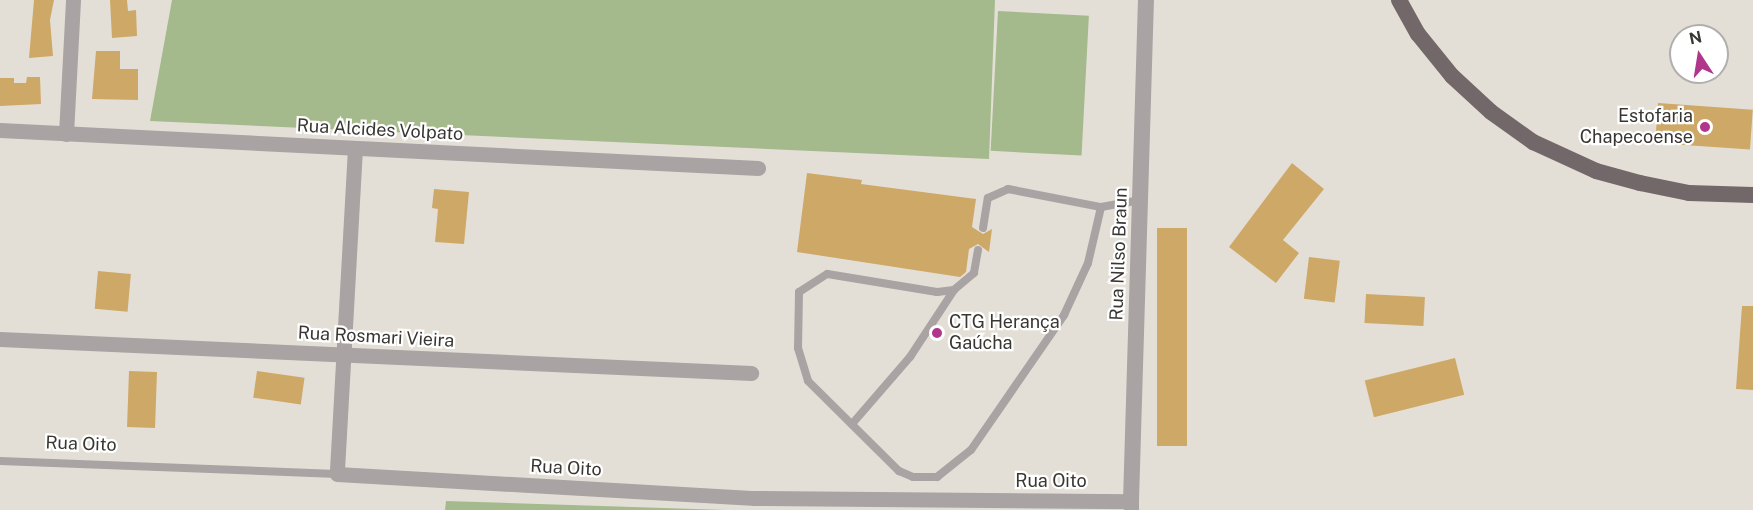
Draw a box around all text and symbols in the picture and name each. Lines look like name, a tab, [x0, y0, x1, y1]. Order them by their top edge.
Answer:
north arrow	[1669, 24, 1729, 84]
text: N	[1687, 27, 1704, 48]
place label: Estofaria Chapecoense	[1580, 106, 1693, 148]
street label: Rua Alcides Volpato	[296, 115, 464, 145]
marker: Estofaria Chapecoense	[1698, 120, 1712, 134]
street label: Rua Nilso Braun	[1106, 187, 1132, 321]
place label: CTG Herança Gaúcha	[949, 312, 1060, 354]
street label: Rua Rosmari Vieira	[297, 322, 455, 352]
marker: CTG Herança Gaúcha	[930, 326, 944, 340]
street label: Rua Oito	[45, 432, 117, 456]
street label: Rua Oito	[530, 455, 602, 481]
street label: Rua Oito	[1015, 470, 1087, 492]

